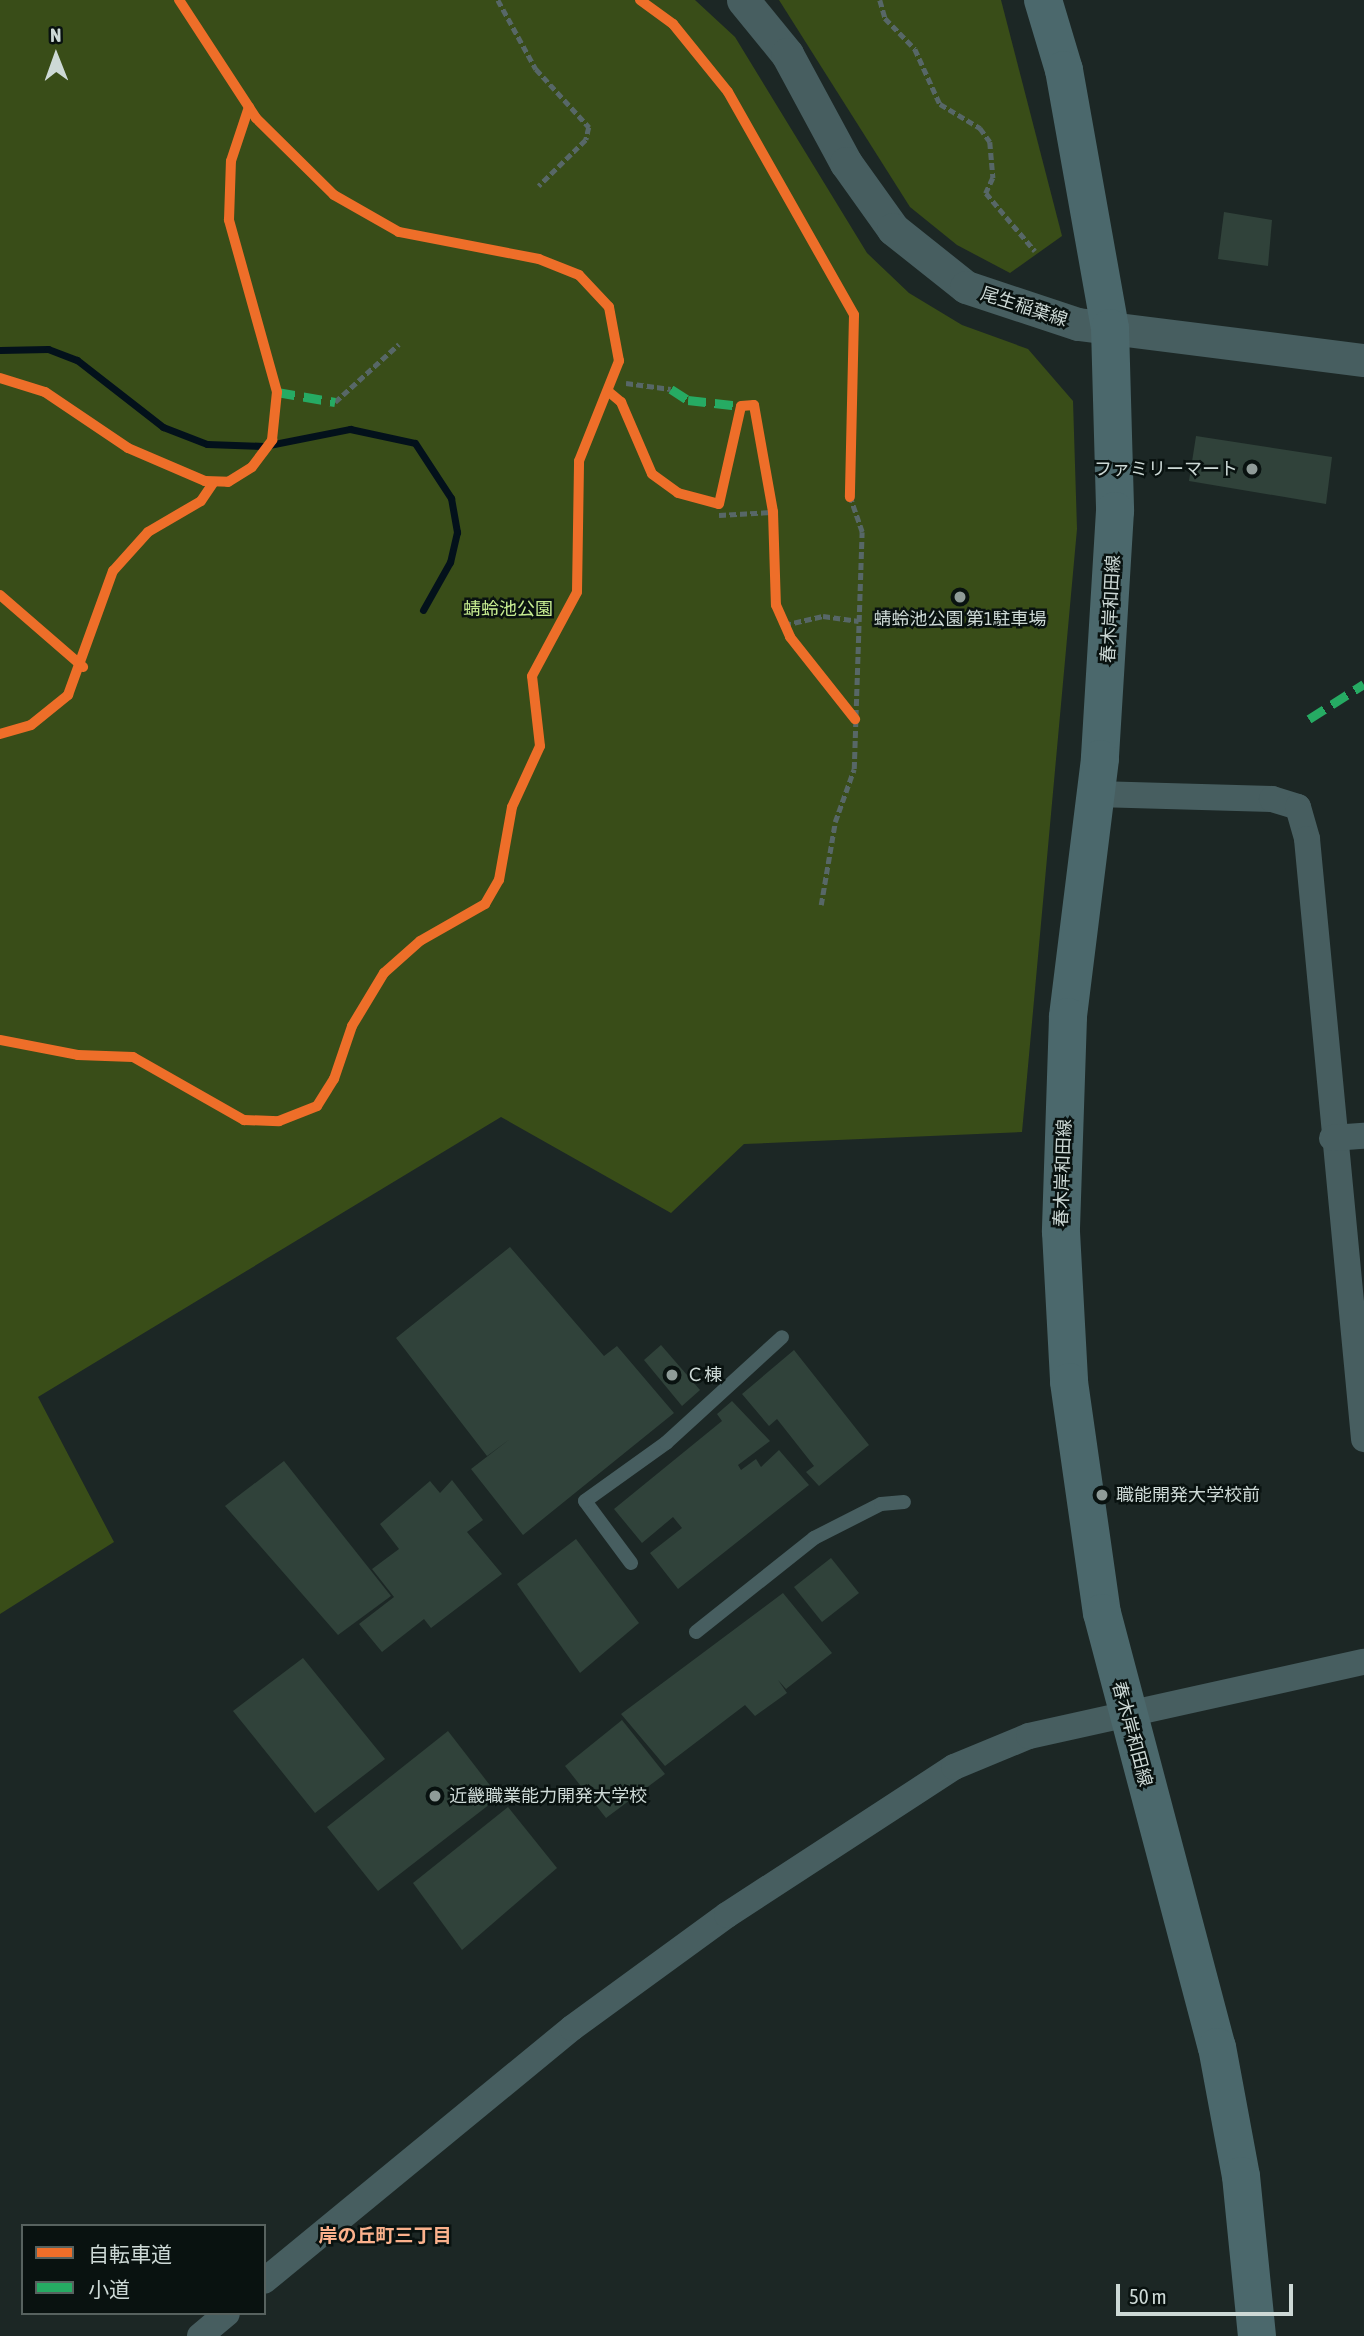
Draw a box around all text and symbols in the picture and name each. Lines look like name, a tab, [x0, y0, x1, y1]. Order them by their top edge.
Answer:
north arrow	[21, 21, 91, 91]
text: N	[50, 24, 61, 46]
street label: 尾生稲葉線	[978, 283, 1070, 331]
place label: ファミリーマート	[1094, 458, 1238, 480]
marker: ファミリーマート	[1244, 461, 1260, 477]
street label: 春木岸和田線	[1097, 555, 1125, 663]
marker: 蜻蛉池公園 第1駐車場	[952, 589, 968, 605]
park label: 蜻蛉池公園	[463, 598, 553, 620]
place label: 蜻蛉池公園 第1駐車場	[874, 608, 1046, 630]
street label: 春木岸和田線	[1050, 1119, 1076, 1227]
place label: Ｃ棟	[686, 1364, 722, 1386]
marker: Ｃ棟	[664, 1367, 680, 1383]
place label: 職能開発大学校前	[1116, 1484, 1260, 1506]
marker: 職能開発大学校前	[1094, 1487, 1110, 1503]
street label: 春木岸和田線	[1108, 1679, 1156, 1789]
place label: 近畿職業能力開発大学校	[449, 1785, 647, 1807]
marker: 近畿職業能力開発大学校	[427, 1788, 443, 1804]
legend	[21, 2224, 266, 2315]
district label: 岸の丘町三丁目	[319, 2225, 451, 2247]
text: 自転車道	[88, 2242, 172, 2266]
scale bar	[1119, 2270, 1296, 2314]
text: 小道	[88, 2277, 130, 2301]
text: 50 m	[1129, 2284, 1167, 2308]

